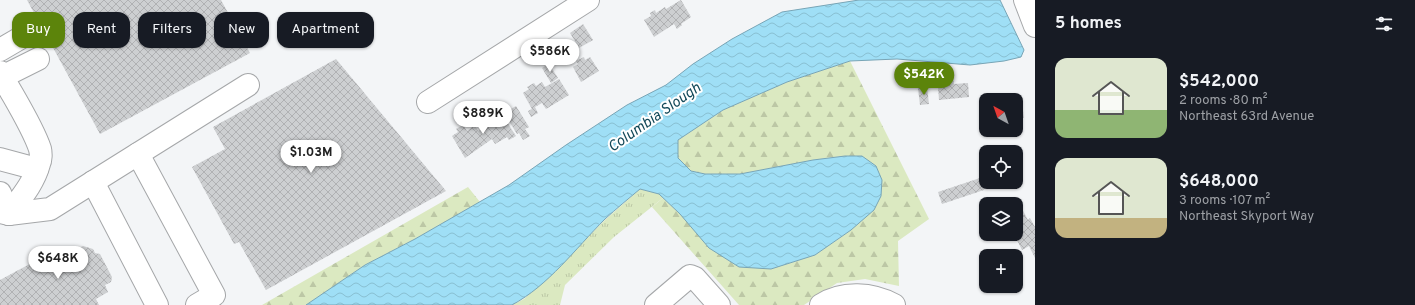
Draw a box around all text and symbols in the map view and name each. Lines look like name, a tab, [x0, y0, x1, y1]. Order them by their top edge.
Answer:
chip: Buy	[12, 12, 65, 48]
chip: Rent	[73, 12, 130, 48]
chip: Filters	[138, 12, 206, 48]
chip: New	[214, 12, 269, 48]
chip: Apartment	[277, 12, 374, 48]
text: 5 homes	[1055, 13, 1122, 35]
icon: filters	[1373, 13, 1395, 35]
pin: $586K	[522, 39, 578, 73]
text: $586K	[529, 44, 571, 60]
pin: $542K	[896, 62, 952, 96]
text: $542K	[903, 67, 945, 83]
text: $542,000	[1179, 71, 1259, 93]
icon: home	[1087, 74, 1135, 122]
water label: Columbia Slough	[605, 79, 705, 157]
north arrow	[979, 93, 1023, 137]
map controls	[979, 93, 1023, 293]
text: 2 rooms · 80 m²	[1179, 93, 1268, 109]
pin: $889K	[455, 101, 511, 135]
text: $889K	[462, 106, 504, 122]
text: Northeast 63rd Avenue	[1179, 109, 1314, 125]
pin: $1.03M	[278, 140, 344, 174]
text: $1.03M	[289, 145, 333, 161]
button: locate	[979, 145, 1023, 189]
text: $648,000	[1179, 171, 1259, 193]
icon: home	[1087, 174, 1135, 222]
text: 3 rooms · 107 m²	[1179, 193, 1270, 209]
button: layers	[979, 197, 1023, 241]
text: Northeast Skyport Way	[1179, 209, 1314, 225]
pin: $648K	[30, 246, 86, 280]
button: +	[979, 249, 1023, 293]
text: $648K	[37, 251, 79, 267]

